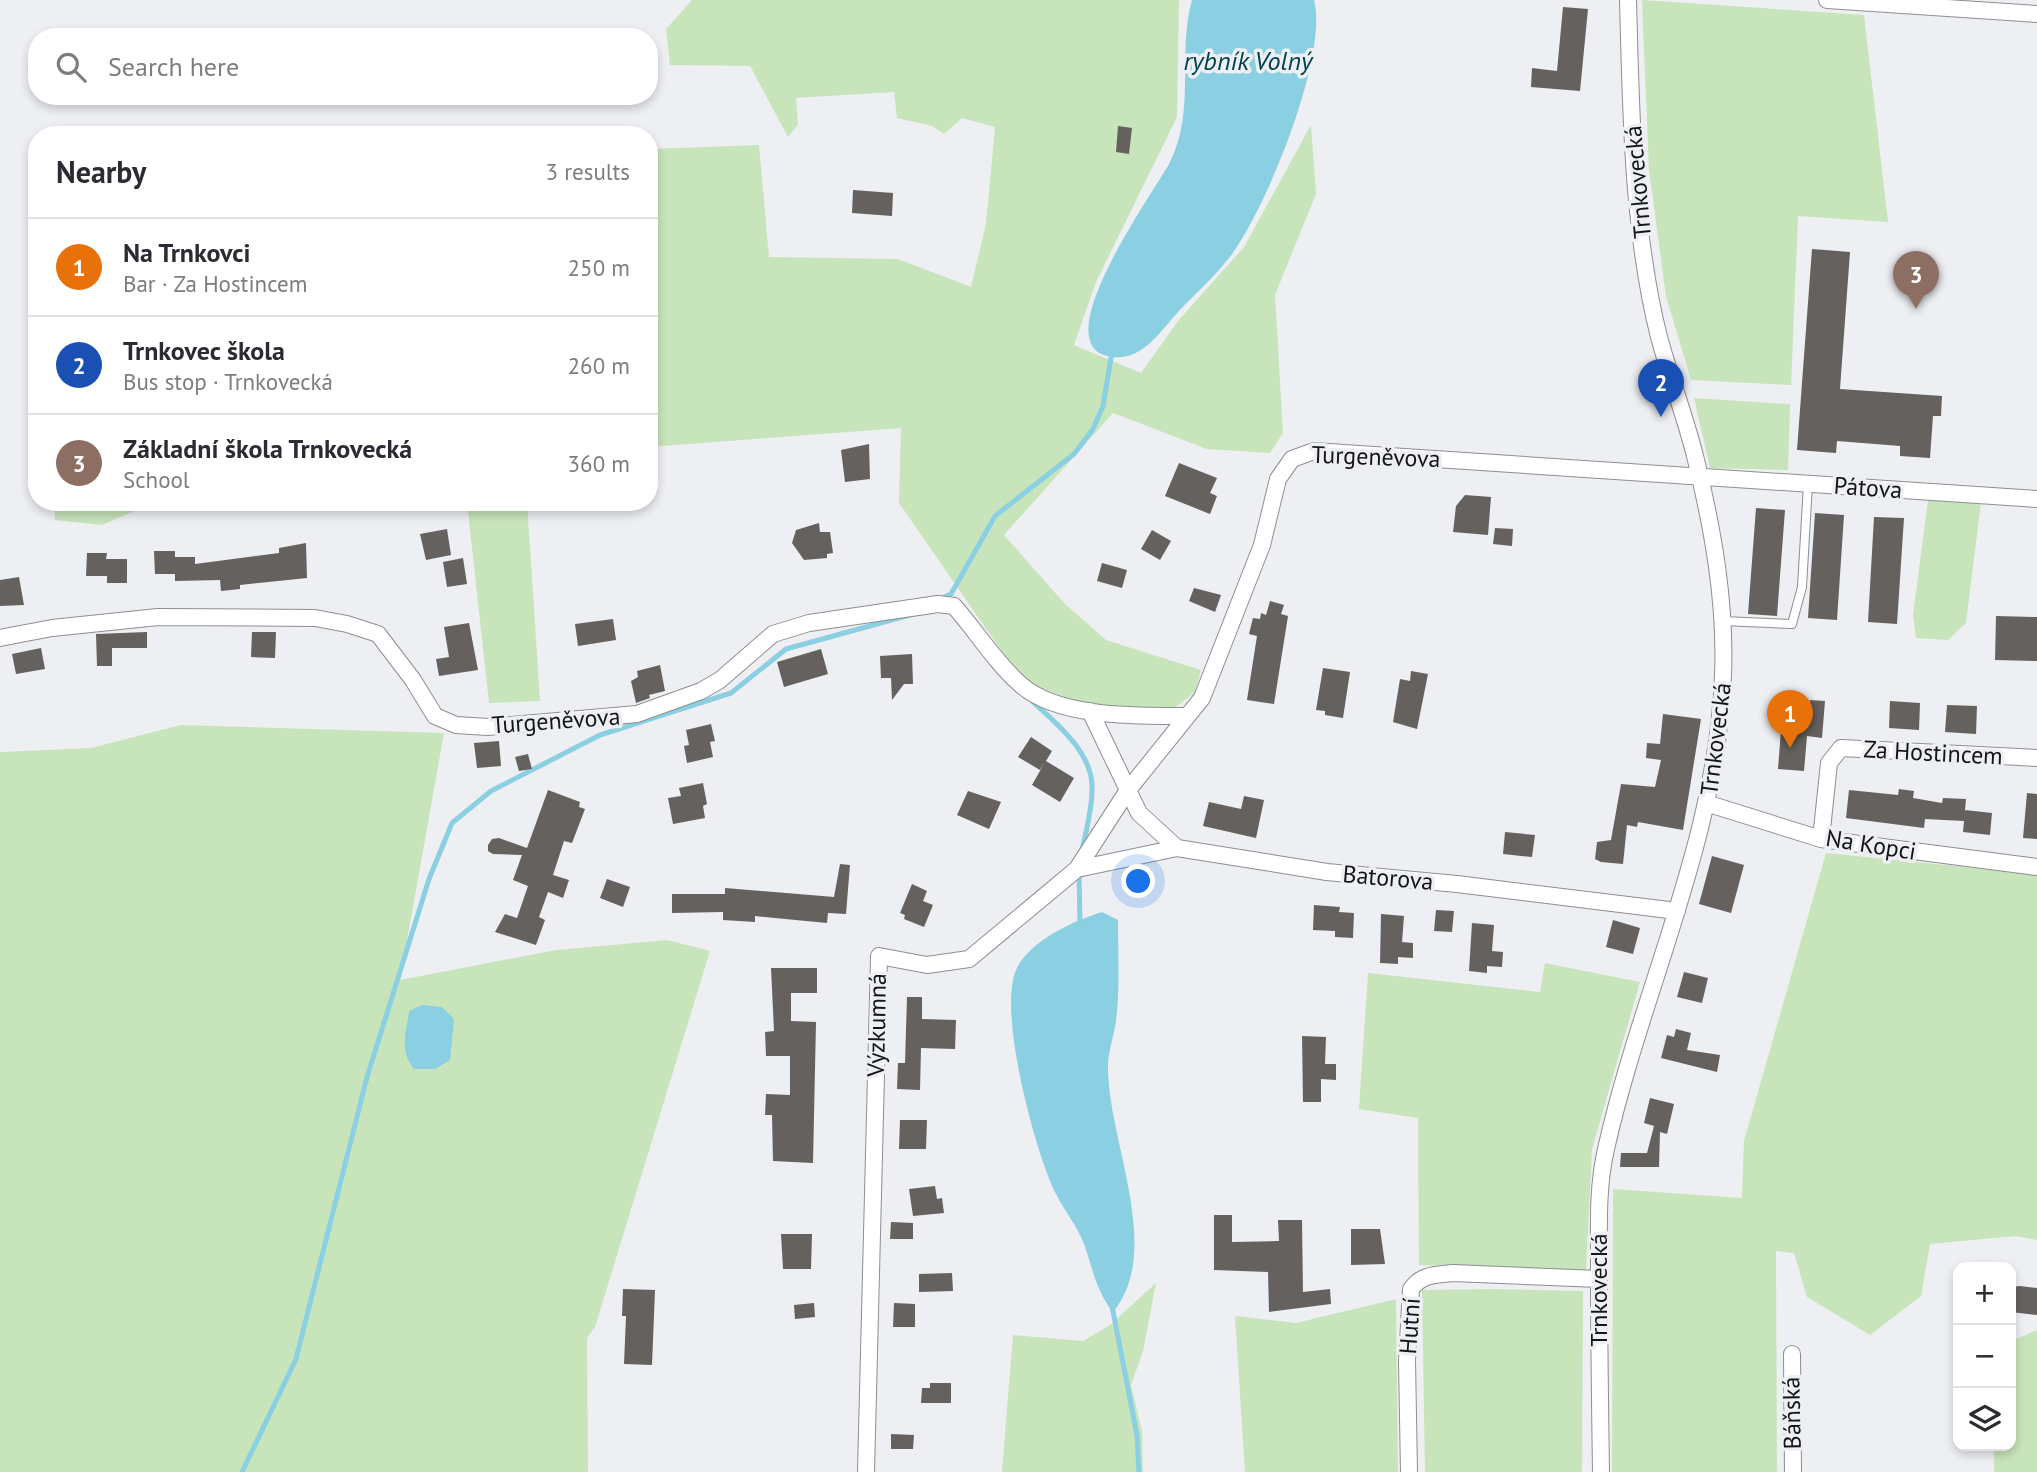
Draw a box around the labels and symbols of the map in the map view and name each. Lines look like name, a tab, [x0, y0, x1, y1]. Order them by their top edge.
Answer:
water label: rybník Volný	[1183, 44, 1314, 77]
street label: Trnkovecká	[1617, 124, 1658, 240]
pin: 3	[1893, 251, 1939, 309]
pin: 2	[1638, 359, 1684, 417]
street label: Turgeněvova	[1311, 439, 1441, 474]
street label: Pátova	[1833, 470, 1903, 505]
street label: Trnkovecká	[1693, 681, 1738, 797]
pin: 1	[1767, 690, 1813, 748]
street label: Turgeněvova	[490, 701, 621, 740]
street label: Za Hostincem	[1863, 733, 2004, 772]
street label: Na Kopci	[1824, 822, 1918, 867]
street label: Batorova	[1341, 858, 1435, 897]
your location	[1121, 864, 1155, 898]
street label: Výzkumná	[860, 973, 893, 1078]
street label: Trnkovecká	[1583, 1233, 1614, 1347]
street label: Hutní	[1392, 1297, 1427, 1355]
street label: Báňská	[1775, 1376, 1808, 1450]

